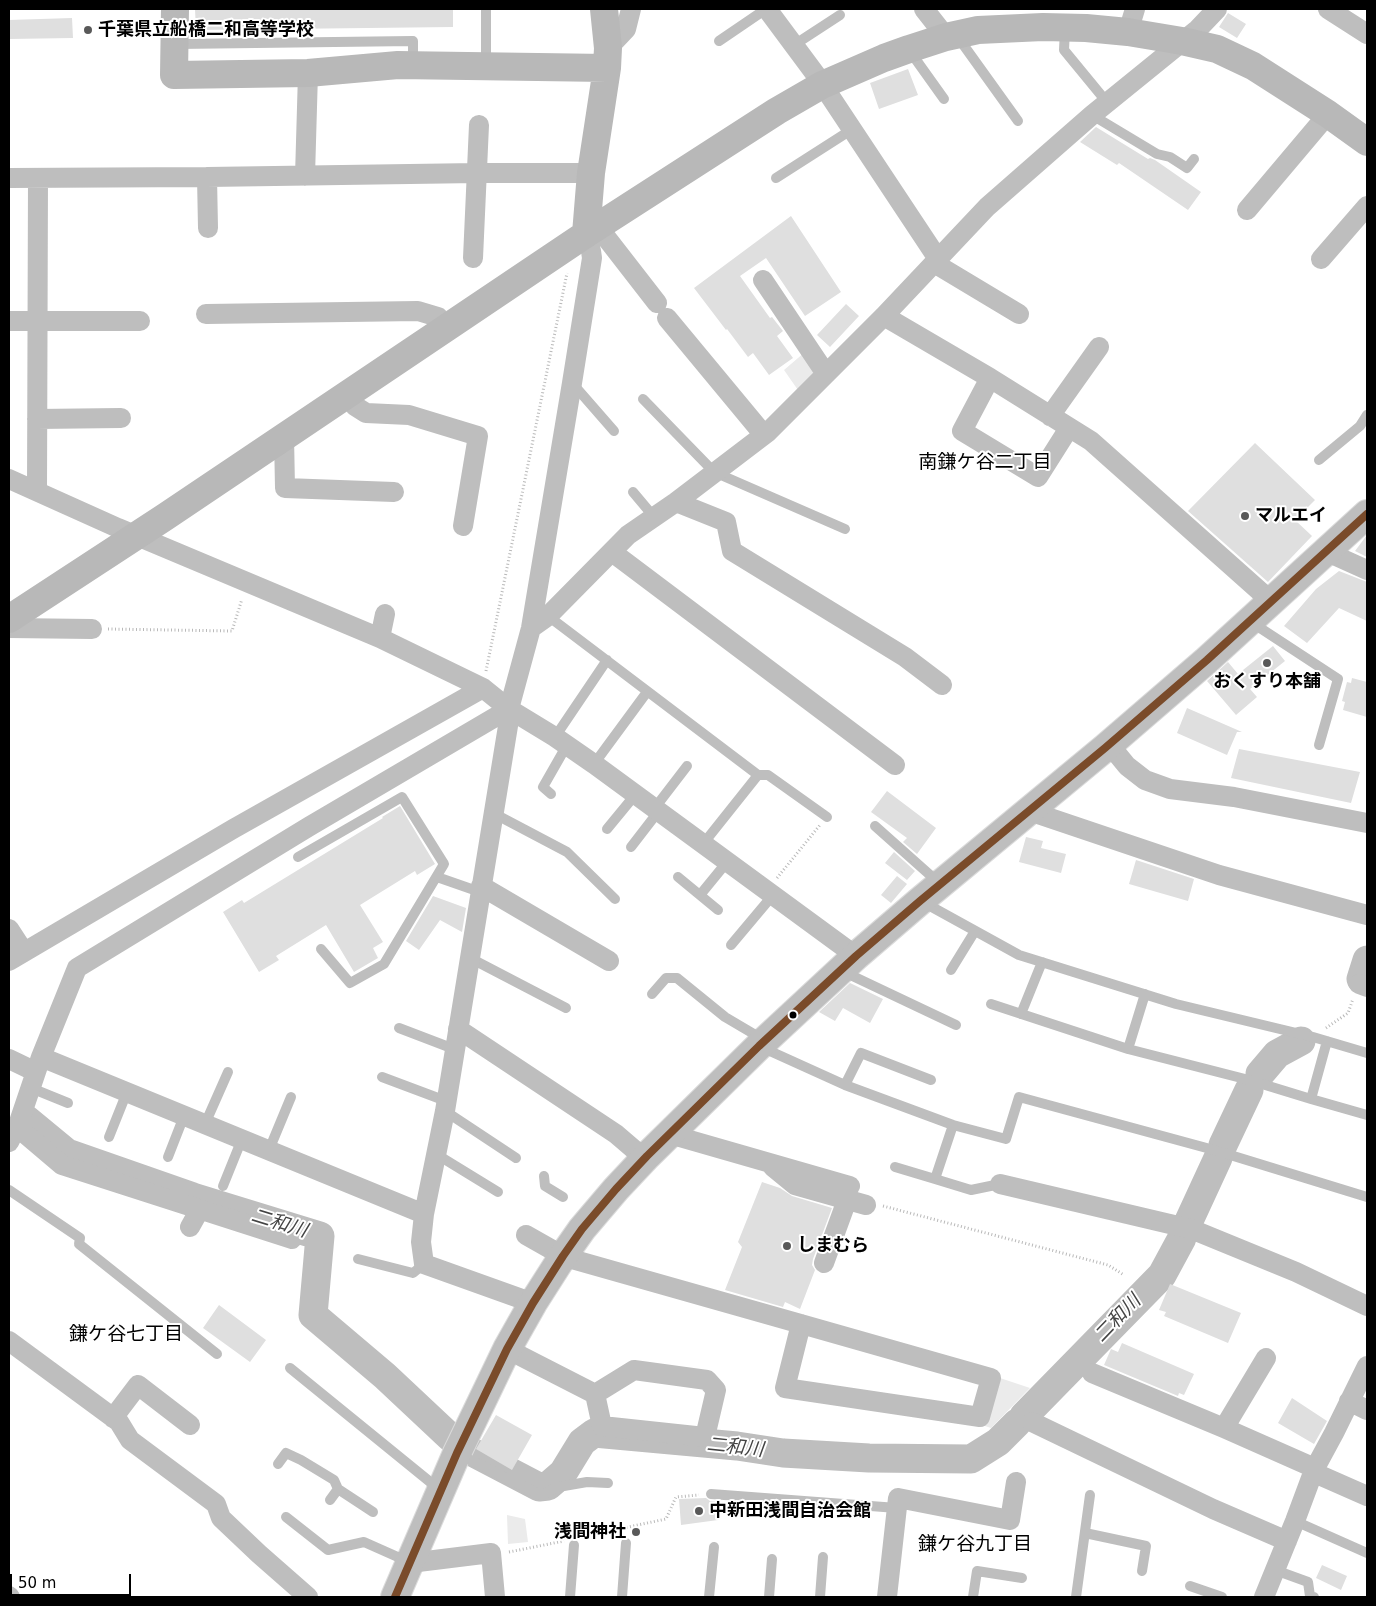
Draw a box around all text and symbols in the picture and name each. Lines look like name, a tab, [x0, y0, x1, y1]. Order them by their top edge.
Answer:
place label: 千葉県立船橋二和高等学校	[98, 19, 314, 41]
marker: 千葉県立船橋二和高等学校	[82, 24, 94, 36]
district label: 南鎌ケ谷二丁目	[919, 452, 1051, 474]
place label: マルエイ	[1255, 505, 1327, 527]
marker: マルエイ	[1239, 510, 1251, 522]
marker: おくすり本舗	[1261, 657, 1273, 669]
place label: おくすり本舗	[1213, 671, 1321, 693]
unlabelled marker	[788, 1010, 798, 1020]
water label: 二和川	[248, 1205, 310, 1243]
place label: しまむら	[797, 1235, 869, 1257]
marker: しまむら	[781, 1240, 793, 1252]
water label: 二和川	[1090, 1291, 1146, 1347]
district label: 鎌ケ谷七丁目	[69, 1324, 183, 1346]
water label: 二和川	[705, 1434, 765, 1462]
place label: 中新田浅間自治会館	[709, 1500, 871, 1522]
marker: 中新田浅間自治会館	[693, 1505, 705, 1517]
place label: 浅間神社	[554, 1521, 626, 1543]
marker: 浅間神社	[630, 1526, 642, 1538]
district label: 鎌ケ谷九丁目	[918, 1534, 1032, 1556]
scale bar	[12, 1564, 134, 1596]
text: 50 m	[18, 1574, 56, 1592]

